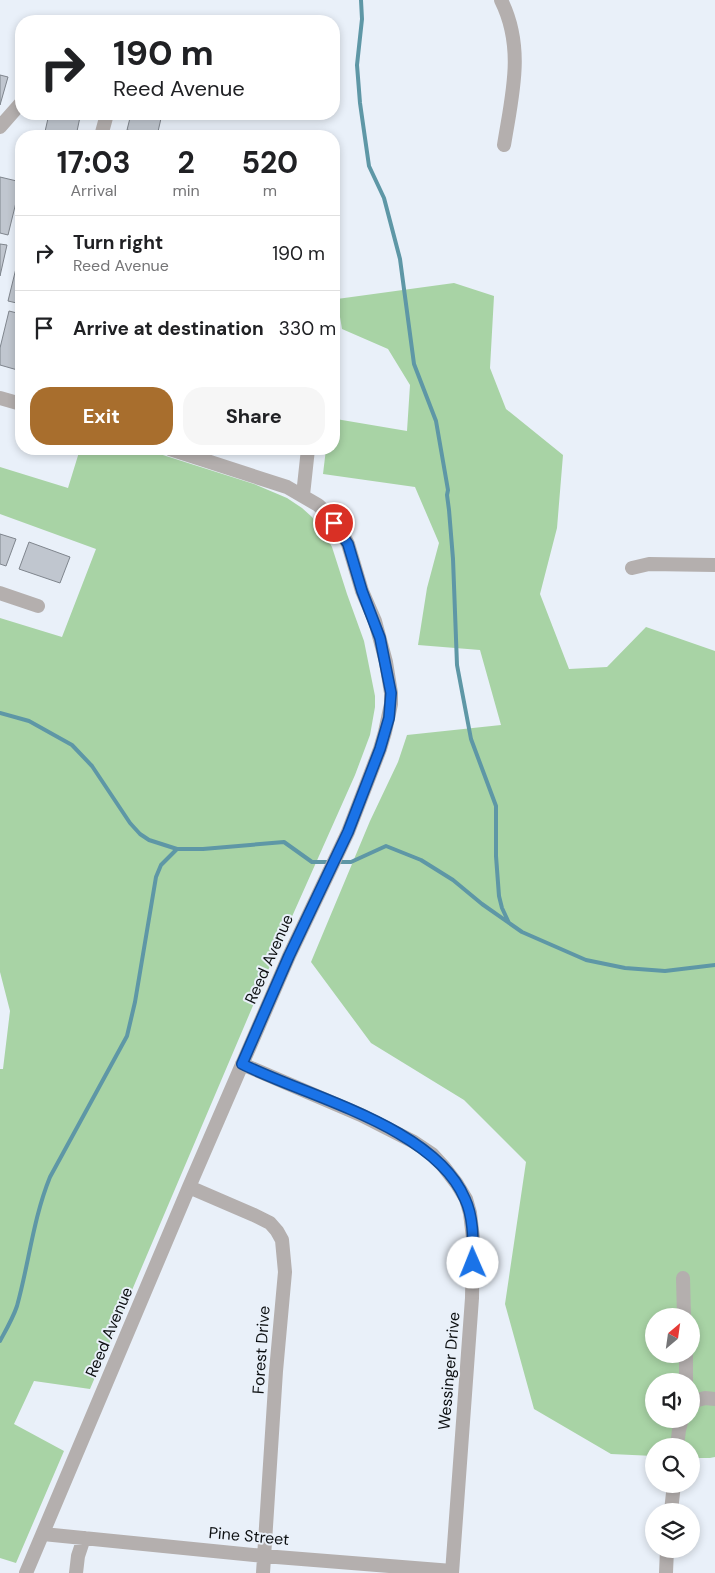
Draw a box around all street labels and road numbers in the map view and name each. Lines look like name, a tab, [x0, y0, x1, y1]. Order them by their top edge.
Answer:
street label: Reed Avenue	[240, 911, 298, 1007]
street label: Reed Avenue	[81, 1284, 137, 1380]
street label: Forest Drive	[247, 1305, 275, 1395]
street label: Wessinger Drive	[433, 1311, 465, 1431]
street label: Pine Street	[208, 1522, 290, 1550]

